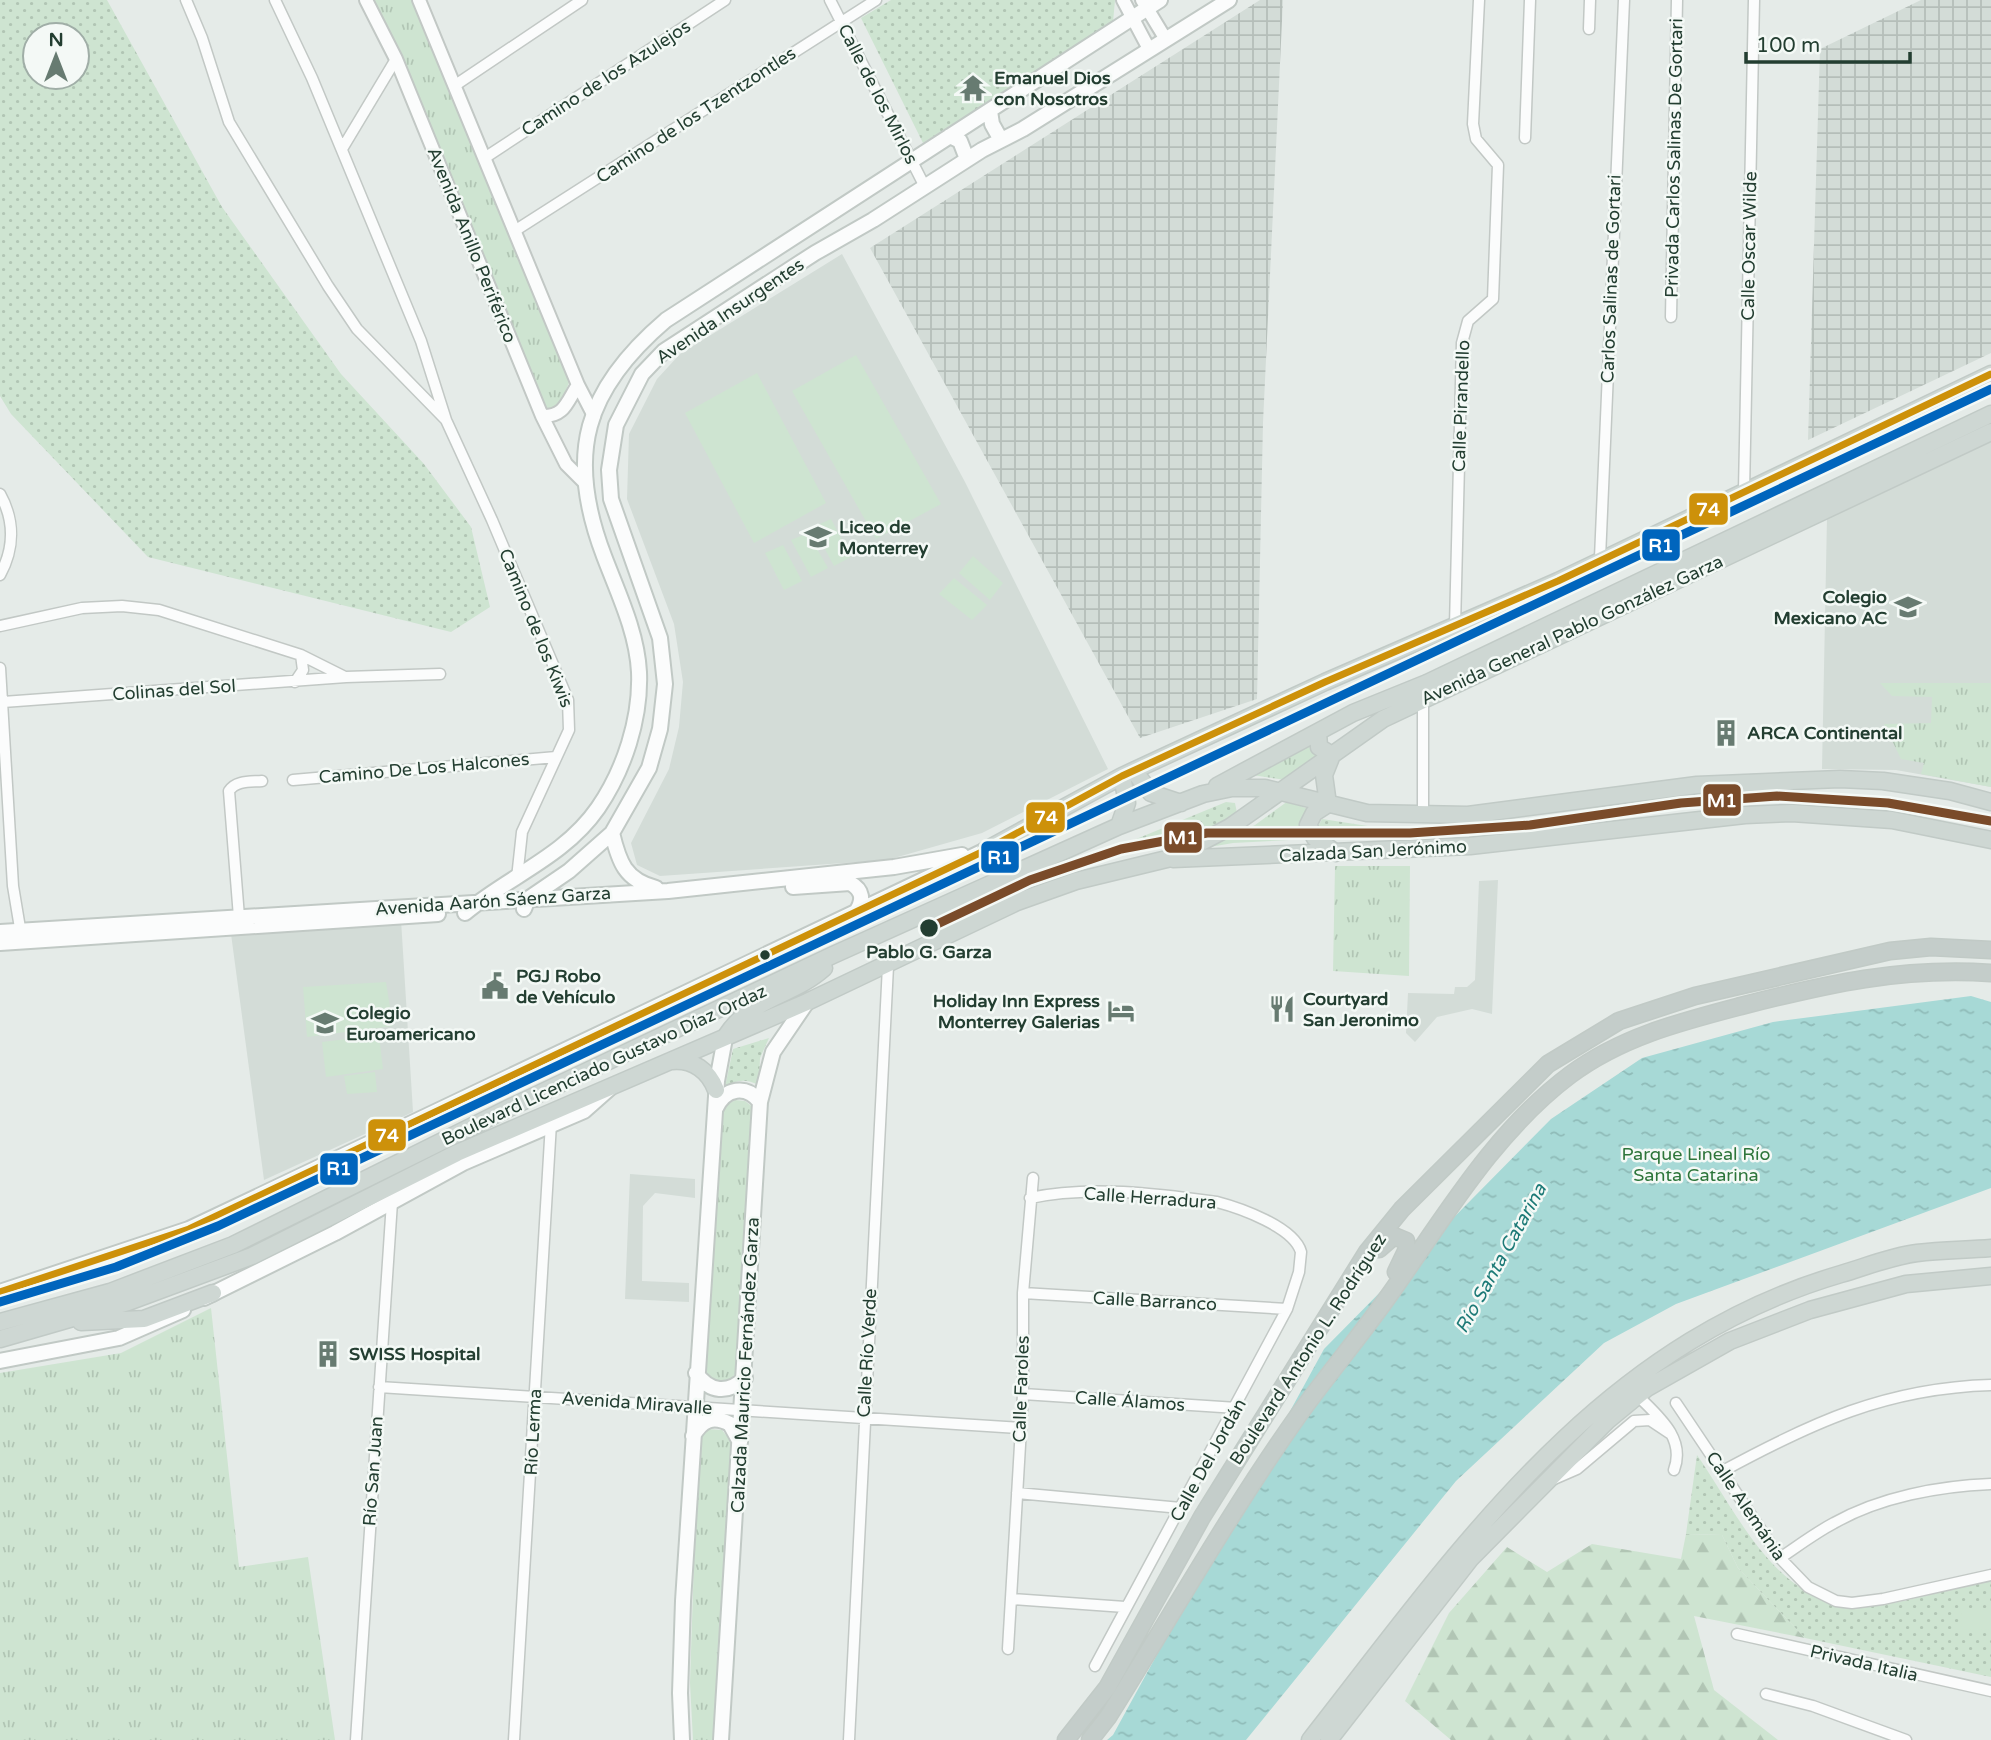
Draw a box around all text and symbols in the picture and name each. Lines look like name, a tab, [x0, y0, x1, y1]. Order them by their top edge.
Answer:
street label: Camino de los Azulejos	[517, 15, 695, 141]
street label: Privada Carlos Salinas De Gortari	[1661, 18, 1687, 298]
street label: Calle de los Mirlos	[833, 20, 923, 168]
north arrow	[21, 21, 91, 91]
scale bar	[1746, 21, 1910, 65]
text: N	[48, 29, 64, 51]
text: 100 m	[1756, 33, 1820, 58]
street label: Camino de los Tzentzontles	[592, 42, 800, 188]
place label: Emanuel Dios con Nosotros	[994, 67, 1111, 110]
temple icon: Emanuel Dios con Nosotros	[958, 73, 988, 103]
street label: Avenida Anillo Periférico	[423, 144, 521, 346]
street label: Calle Oscar Wilde	[1737, 171, 1761, 321]
street label: Carlos Salinas de Gortari	[1596, 174, 1626, 384]
street label: Avenida Insurgentes	[652, 253, 808, 369]
street label: Calle Pirandello	[1448, 339, 1474, 473]
line badge: 74	[1688, 492, 1729, 526]
text: 74	[1696, 499, 1720, 521]
place label: Liceo de Monterrey	[839, 516, 928, 559]
school or university icon: Liceo de Monterrey	[803, 522, 833, 552]
line badge: R1	[1641, 528, 1681, 562]
text: R1	[1648, 535, 1674, 557]
street label: Camino de los Kiwis	[494, 545, 578, 711]
street label: Avenida General Pablo González Garza	[1417, 550, 1727, 710]
place label: Colegio Mexicano AC	[1774, 586, 1887, 629]
school or university icon: Colegio Mexicano AC	[1893, 592, 1923, 622]
street label: Colinas del Sol	[112, 675, 236, 705]
building icon: ARCA Continental	[1711, 718, 1741, 748]
place label: ARCA Continental	[1747, 722, 1903, 744]
street label: Camino De Los Halcones	[318, 748, 530, 788]
line badge: M1	[1702, 783, 1742, 817]
text: M1	[1707, 790, 1737, 812]
line badge: 74	[1025, 801, 1066, 834]
text: 74	[1034, 807, 1058, 829]
line badge: M1	[1163, 821, 1203, 854]
text: M1	[1168, 827, 1198, 849]
street label: Calzada San Jerónimo	[1278, 835, 1468, 867]
line badge: R1	[980, 840, 1020, 874]
text: R1	[987, 847, 1013, 869]
street label: Avenida Aarón Sáenz Garza	[374, 882, 612, 920]
marker: Pablo G. Garza	[918, 917, 940, 939]
place label: Pablo G. Garza	[866, 941, 992, 963]
unlabelled marker	[758, 948, 772, 962]
place label: PGJ Robo de Vehículo	[516, 965, 615, 1008]
public building icon: PGJ Robo de Vehículo	[480, 971, 510, 1001]
street label: Boulevard Licenciado Gustavo Díaz Ordaz	[438, 980, 770, 1150]
place label: Courtyard San Jeronimo	[1303, 988, 1419, 1031]
place label: Holiday Inn Express Monterrey Galerias	[933, 990, 1100, 1033]
restaurant icon: Courtyard San Jeronimo	[1267, 994, 1297, 1024]
hotel icon: Holiday Inn Express Monterrey Galerias	[1106, 996, 1136, 1026]
place label: Colegio Euroamericano	[346, 1002, 476, 1045]
school or university icon: Colegio Euroamericano	[310, 1008, 340, 1038]
line badge: 74	[367, 1118, 407, 1152]
text: 74	[375, 1125, 399, 1147]
park label: Parque Lineal Río Santa Catarina	[1621, 1143, 1771, 1186]
line badge: R1	[319, 1152, 359, 1186]
text: R1	[326, 1158, 352, 1180]
water label: Río Santa Catarina	[1451, 1179, 1552, 1337]
street label: Calle Herradura	[1083, 1182, 1217, 1214]
street label: Calzada Mauricio Fernández Garza	[726, 1217, 764, 1513]
street label: Boulevard Antonio L. Rodríguez	[1225, 1229, 1391, 1469]
street label: Calle Barranco	[1092, 1287, 1218, 1315]
street label: Calle Río Verde	[853, 1288, 881, 1418]
street label: Calle Faroles	[1008, 1335, 1034, 1443]
building icon: SWISS Hospital	[313, 1339, 343, 1369]
place label: SWISS Hospital	[349, 1343, 481, 1365]
street label: Calle Álamos	[1074, 1386, 1186, 1416]
street label: Avenida Miravalle	[561, 1387, 713, 1419]
street label: Río Lerma	[520, 1388, 546, 1476]
street label: Calle Del Jordán	[1165, 1395, 1251, 1525]
street label: Río San Juan	[358, 1415, 388, 1527]
street label: Calle Alemánia	[1701, 1447, 1791, 1565]
street label: Privada Italia	[1808, 1640, 1920, 1686]

